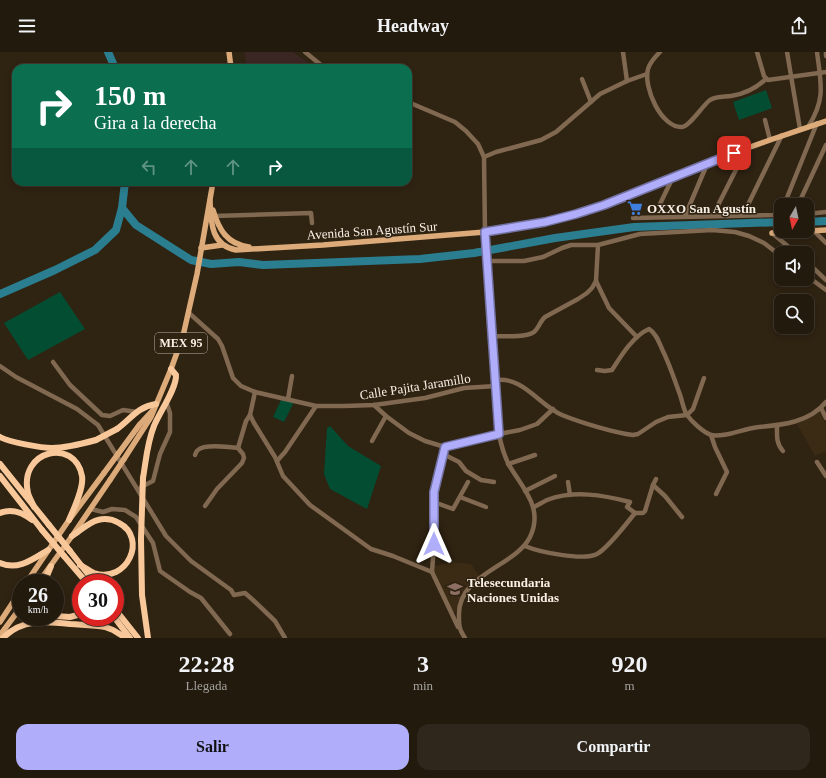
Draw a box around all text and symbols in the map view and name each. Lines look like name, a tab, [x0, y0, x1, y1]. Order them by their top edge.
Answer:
icon: menu	[16, 15, 38, 37]
icon: share	[788, 15, 810, 37]
text: Headway	[377, 16, 449, 36]
icon: right	[28, 80, 80, 132]
text: 150 m	[94, 80, 166, 111]
text: Gira a la derecha	[94, 113, 216, 133]
pin	[717, 136, 751, 170]
icon: arrive	[723, 142, 745, 164]
icon: left	[138, 156, 160, 178]
icon: ahead	[180, 156, 202, 178]
icon: ahead	[222, 156, 244, 178]
icon: right	[264, 156, 286, 178]
north arrow	[774, 198, 814, 238]
map controls	[774, 198, 814, 334]
supermarket icon: OXXO San Agustín	[626, 199, 644, 217]
place label: OXXO San Agustín	[647, 201, 757, 216]
street label: Avenida San Agustín Sur	[306, 218, 438, 243]
button: sound	[774, 246, 814, 286]
button: search	[774, 294, 814, 334]
road number: MEX 95	[155, 333, 207, 353]
street label: Calle Pajita Jaramillo	[359, 370, 472, 403]
position arrow	[413, 523, 455, 565]
speed limit sign: 30	[72, 574, 124, 626]
place label: Telesecundaria Naciones Unidas	[467, 575, 559, 605]
school or university icon: Telesecundaria Naciones Unidas	[446, 580, 464, 598]
text: 26	[28, 584, 48, 606]
text: km/h	[28, 604, 48, 615]
text: 22:28	[178, 651, 234, 677]
text: 3	[417, 651, 429, 677]
text: 920	[612, 651, 648, 677]
text: Llegada	[186, 678, 227, 693]
text: min	[413, 678, 433, 693]
text: m	[624, 678, 635, 693]
button: Salir	[16, 724, 409, 770]
button: Compartir	[417, 724, 810, 770]

